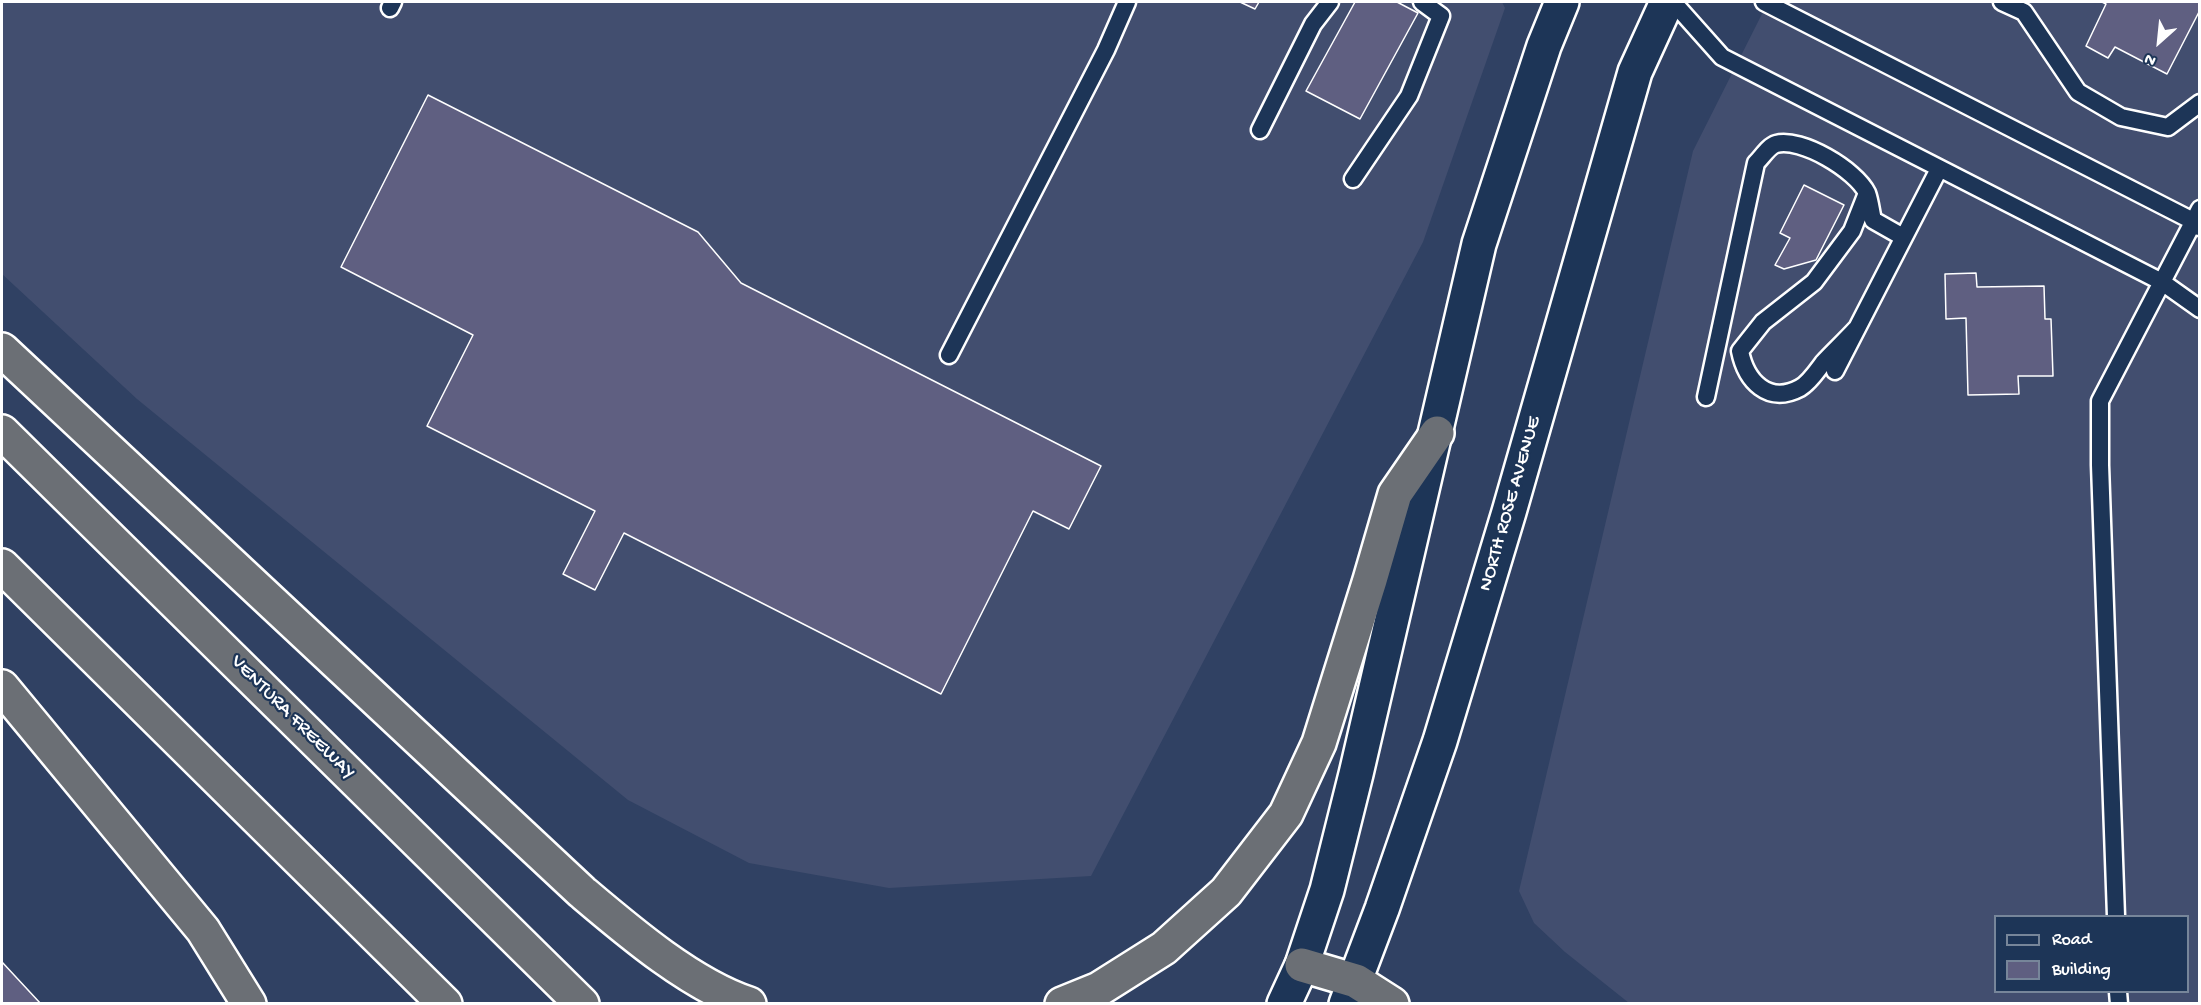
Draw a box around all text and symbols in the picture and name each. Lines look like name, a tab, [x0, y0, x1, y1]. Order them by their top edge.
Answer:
north arrow	[2129, 12, 2189, 72]
text: N	[2142, 48, 2160, 69]
street label: NORTH ROSE AVENUE	[1475, 414, 1547, 594]
street label: VENTURA FREEWAY	[225, 651, 359, 785]
legend	[1994, 915, 2189, 993]
text: Road	[2052, 930, 2091, 951]
text: Building	[2052, 960, 2111, 981]

